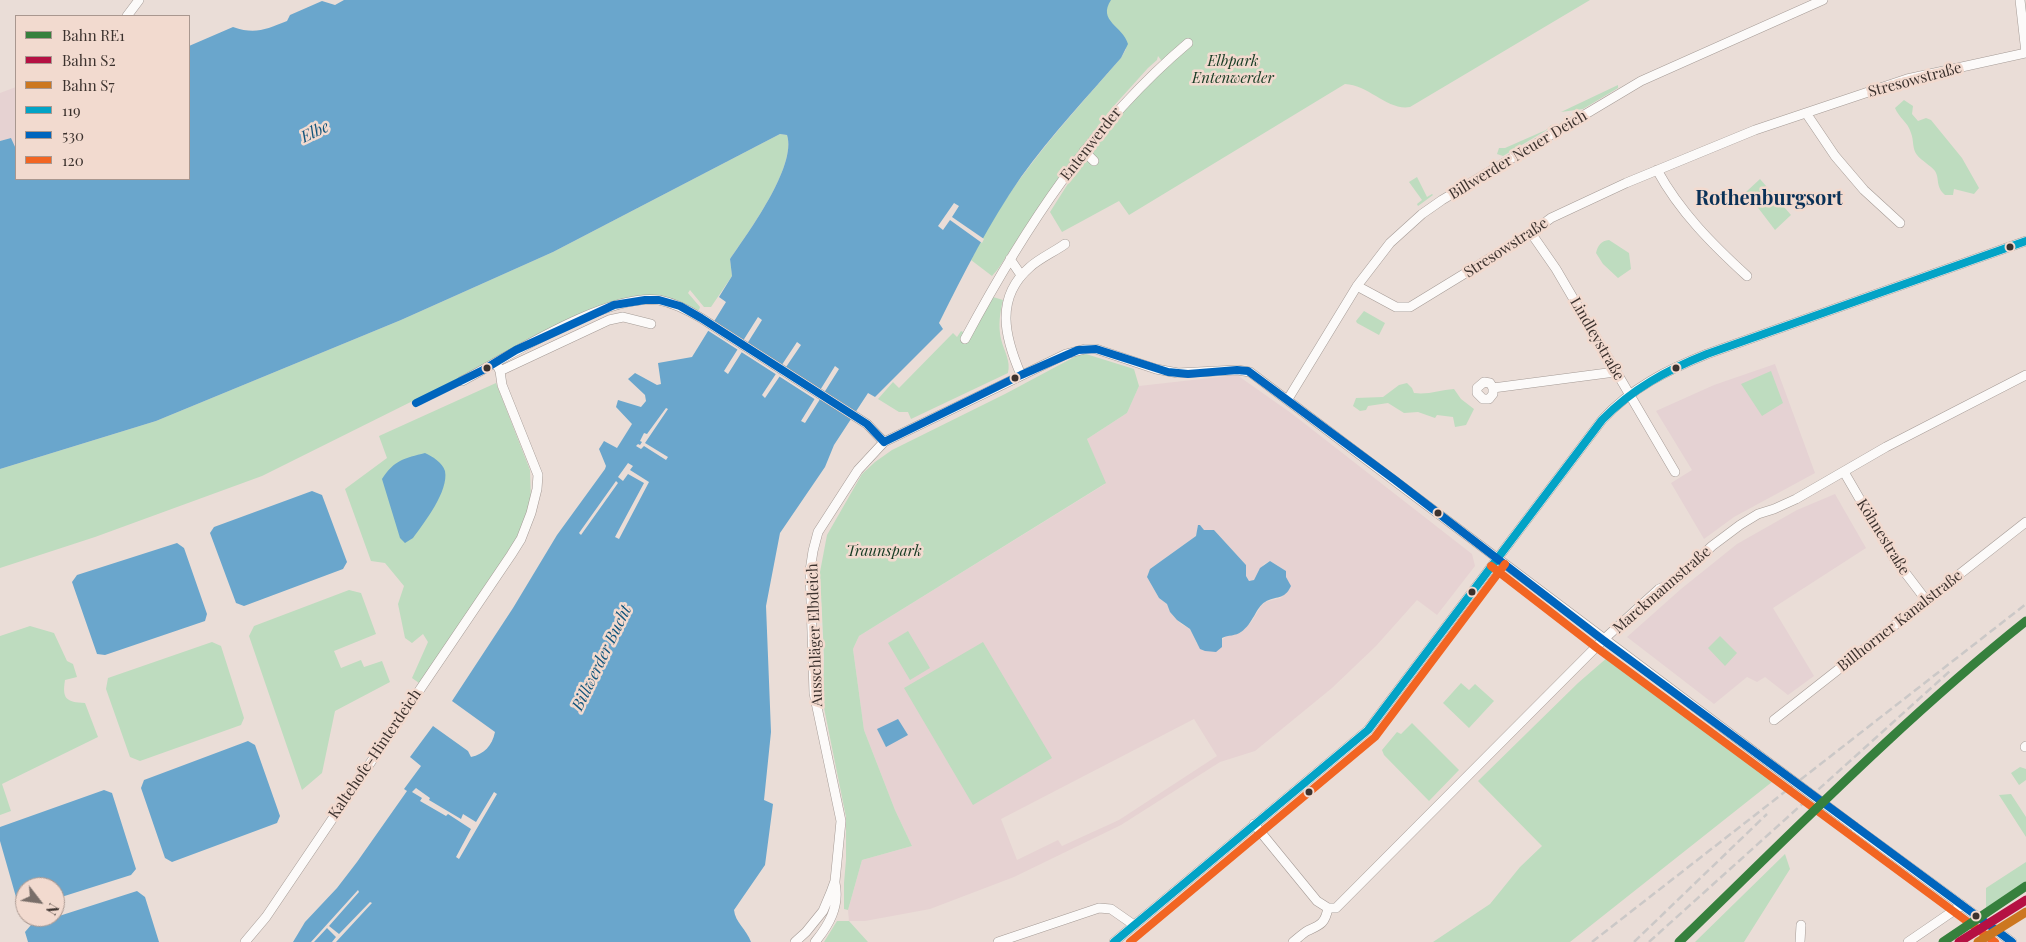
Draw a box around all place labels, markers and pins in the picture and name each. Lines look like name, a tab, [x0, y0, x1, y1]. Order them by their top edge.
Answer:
unlabelled marker	[2005, 242, 2015, 252]
unlabelled marker	[482, 363, 492, 373]
unlabelled marker	[1671, 363, 1681, 373]
unlabelled marker	[1010, 373, 1020, 383]
unlabelled marker	[1433, 508, 1443, 518]
unlabelled marker	[1467, 587, 1477, 597]
unlabelled marker	[1304, 787, 1314, 797]
unlabelled marker	[1971, 911, 1981, 921]

